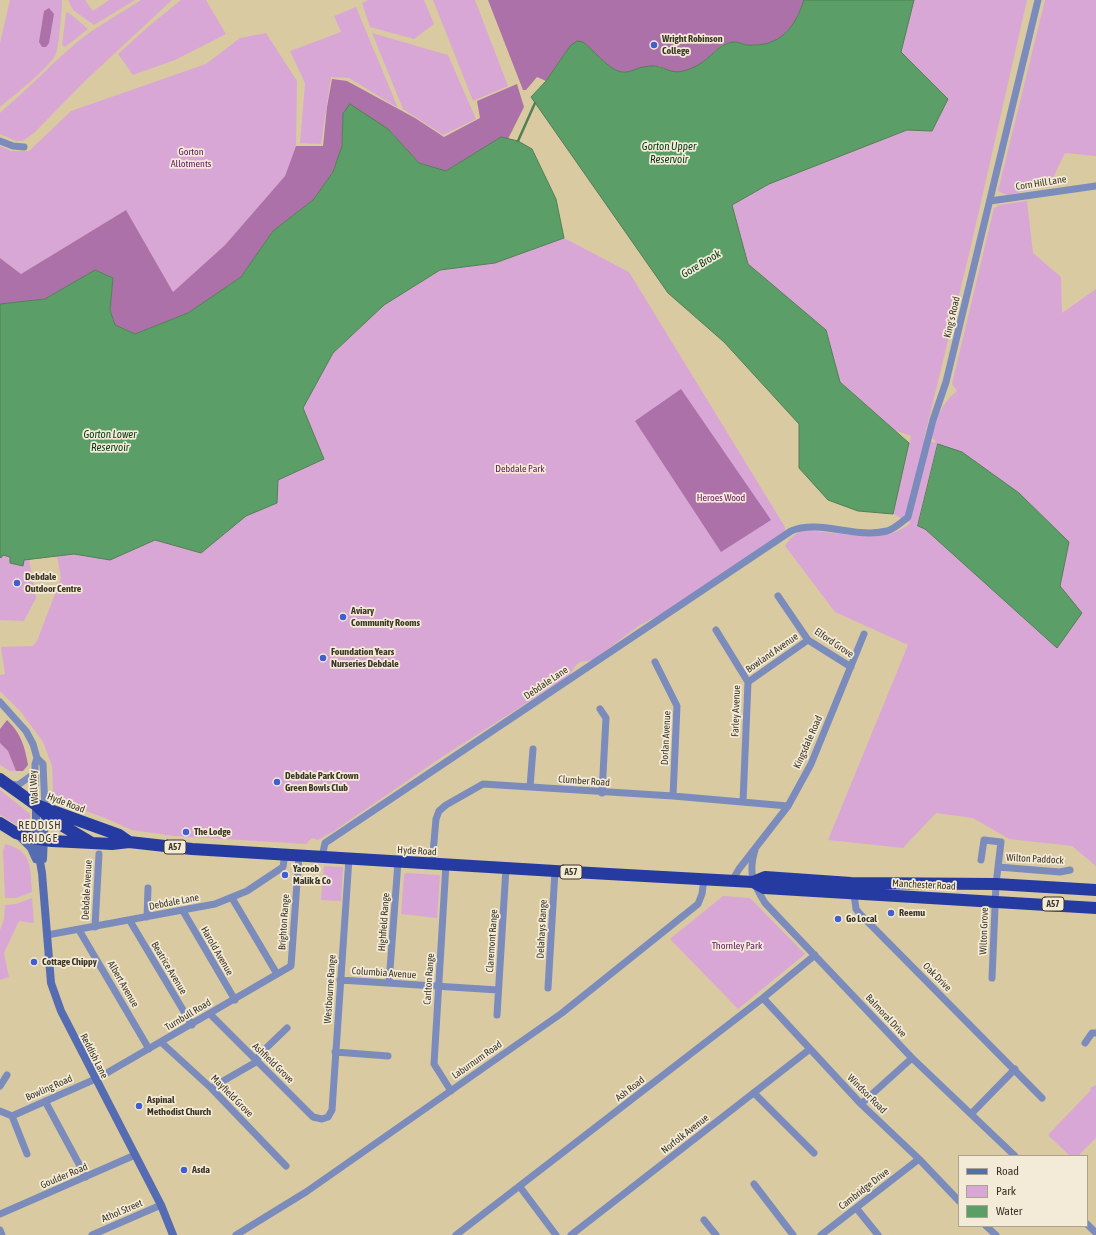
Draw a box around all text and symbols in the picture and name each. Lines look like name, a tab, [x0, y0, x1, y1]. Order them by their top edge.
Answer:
place label: Wright Robinson College	[662, 33, 723, 56]
marker: Wright Robinson College	[649, 40, 659, 50]
water label: Gorton Upper Reservoir	[642, 140, 696, 166]
park label: Gorton Allotments	[171, 146, 211, 170]
street label: Corn Hill Lane	[1015, 173, 1067, 193]
water label: Gore Brook	[679, 247, 723, 281]
street label: King's Road	[941, 295, 963, 339]
water label: Gorton Lower Reservoir	[83, 428, 137, 454]
park label: Debdale Park	[495, 463, 545, 475]
park label: Heroes Wood	[697, 492, 745, 504]
place label: Debdale Outdoor Centre	[25, 571, 81, 594]
marker: Debdale Outdoor Centre	[12, 578, 22, 588]
place label: Aviary Community Rooms	[351, 605, 420, 628]
marker: Aviary Community Rooms	[338, 612, 348, 622]
street label: Elford Grove	[812, 625, 856, 661]
street label: Bowland Avenue	[743, 631, 801, 675]
place label: Foundation Years Nurseries Debdale	[331, 646, 399, 670]
marker: Foundation Years Nurseries Debdale	[318, 653, 328, 663]
street label: Debdale Lane	[522, 664, 570, 702]
street label: Farley Avenue	[729, 685, 743, 737]
street label: Dorlan Avenue	[659, 710, 673, 766]
street label: Kingsdale Road	[791, 714, 825, 770]
street label: Wall Way	[27, 770, 41, 804]
place label: Debdale Park Crown Green Bowls Club	[285, 770, 359, 794]
street label: Clumber Road	[558, 773, 610, 789]
marker: Debdale Park Crown Green Bowls Club	[272, 777, 282, 787]
street label: Hyde Road	[45, 790, 87, 816]
district label: REDDISH BRIDGE	[18, 819, 62, 845]
place label: The Lodge	[194, 826, 231, 838]
marker: The Lodge	[181, 827, 191, 837]
road number: A57	[164, 840, 186, 854]
street label: Hyde Road	[397, 844, 437, 858]
street label: Wilton Paddock	[1006, 852, 1064, 866]
street label: Debdale Avenue	[79, 860, 95, 920]
place label: Yacoob Malik & Co	[293, 863, 331, 886]
road number: A57	[560, 865, 582, 879]
marker: Yacoob Malik & Co	[280, 870, 290, 880]
street label: Manchester Road	[892, 877, 956, 893]
street label: Debdale Lane	[148, 891, 200, 913]
street label: Highfield Range	[376, 892, 392, 952]
street label: Brighton Range	[276, 894, 292, 950]
road number: A57	[1042, 897, 1064, 911]
street label: Delahays Range	[534, 899, 550, 959]
place label: Reemu	[899, 907, 925, 919]
street label: Wilton Grove	[977, 907, 991, 955]
marker: Reemu	[886, 908, 896, 918]
street label: Claremont Range	[484, 909, 500, 973]
place label: Go Local	[846, 913, 877, 925]
marker: Go Local	[833, 914, 843, 924]
street label: Harold Avenue	[198, 924, 236, 978]
street label: Beatrice Avenue	[149, 939, 189, 997]
park label: Thornley Park	[712, 940, 762, 952]
street label: Carlton Range	[421, 953, 437, 1005]
street label: Westbourne Range	[322, 954, 338, 1024]
place label: Cottage Chippy	[42, 956, 97, 968]
marker: Cottage Chippy	[29, 957, 39, 967]
street label: Albert Avenue	[105, 959, 141, 1009]
street label: Oak Drive	[920, 960, 954, 994]
street label: Columbia Avenue	[351, 965, 417, 981]
street label: Balmoral Drive	[863, 992, 909, 1040]
street label: Turnbull Road	[163, 997, 213, 1033]
street label: Reddish Lane	[78, 1031, 110, 1081]
street label: Laburnum Road	[450, 1038, 504, 1082]
street label: Ashfield Grove	[250, 1040, 296, 1086]
street label: Bowling Road	[24, 1072, 74, 1104]
street label: Mayfield Grove	[208, 1072, 256, 1120]
street label: Windsor Road	[845, 1072, 889, 1116]
street label: Ash Road	[613, 1074, 647, 1104]
place label: Aspinal Methodist Church	[147, 1094, 211, 1118]
marker: Aspinal Methodist Church	[134, 1101, 144, 1111]
street label: Norfolk Avenue	[659, 1112, 711, 1156]
legend	[958, 1155, 1088, 1227]
street label: Goulder Road	[39, 1161, 89, 1191]
place label: Asda	[192, 1164, 210, 1176]
text: Road	[996, 1164, 1019, 1178]
marker: Asda	[179, 1165, 189, 1175]
street label: Cambridge Drive	[836, 1166, 892, 1212]
text: Park	[996, 1184, 1016, 1198]
street label: Athol Street	[100, 1197, 144, 1225]
text: Water	[996, 1204, 1022, 1218]

